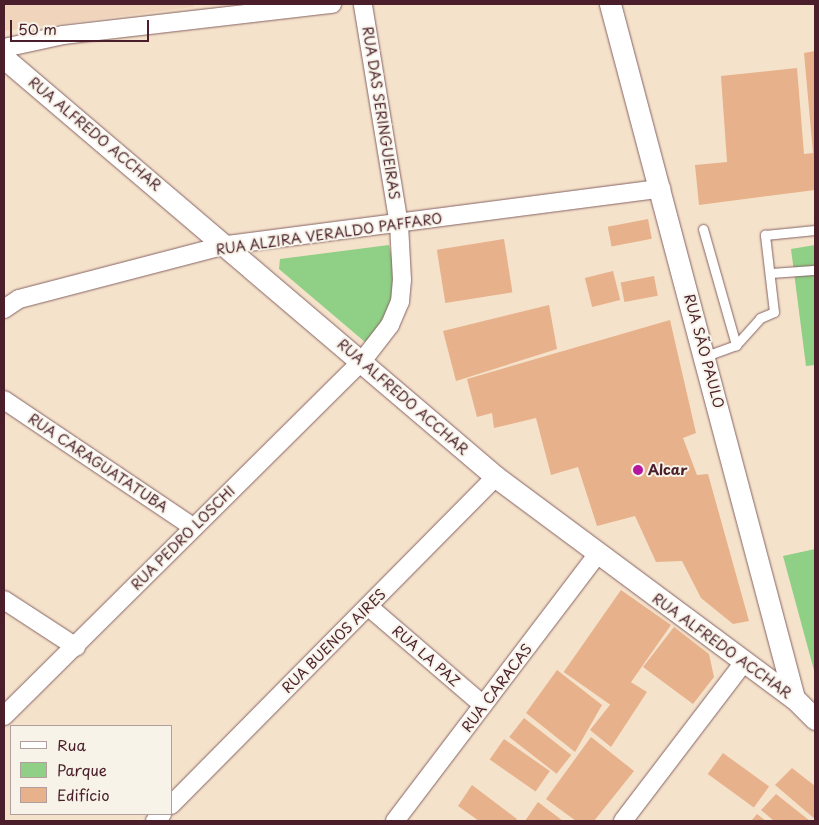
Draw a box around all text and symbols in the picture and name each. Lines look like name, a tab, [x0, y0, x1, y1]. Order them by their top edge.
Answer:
scale bar	[12, 10, 151, 42]
text: 50 m	[18, 17, 57, 40]
street label: RUA DAS SERINGUEIRAS	[359, 25, 403, 201]
street label: RUA ALFREDO ACCHAR	[25, 73, 165, 195]
street label: RUA ALZIRA VERALDO PAFFARO	[213, 209, 445, 259]
street label: RUA SÃO PAULO	[681, 291, 727, 411]
street label: RUA ALFREDO ACCHAR	[334, 335, 472, 459]
street label: RUA CARAGUATATUBA	[24, 409, 172, 517]
place label: Alcar	[648, 462, 687, 478]
marker: Alcar	[632, 464, 644, 476]
street label: RUA PEDRO LOSCHI	[127, 482, 239, 594]
street label: RUA BUENOS AIRES	[278, 585, 390, 697]
street label: RUA ALFREDO ACCHAR	[649, 589, 795, 703]
street label: RUA LA PAZ	[388, 622, 464, 690]
street label: RUA CARACAS	[458, 640, 536, 736]
legend	[10, 725, 172, 815]
text: Rua	[57, 733, 86, 756]
text: Parque	[57, 758, 107, 781]
text: Edifício	[57, 783, 110, 806]

